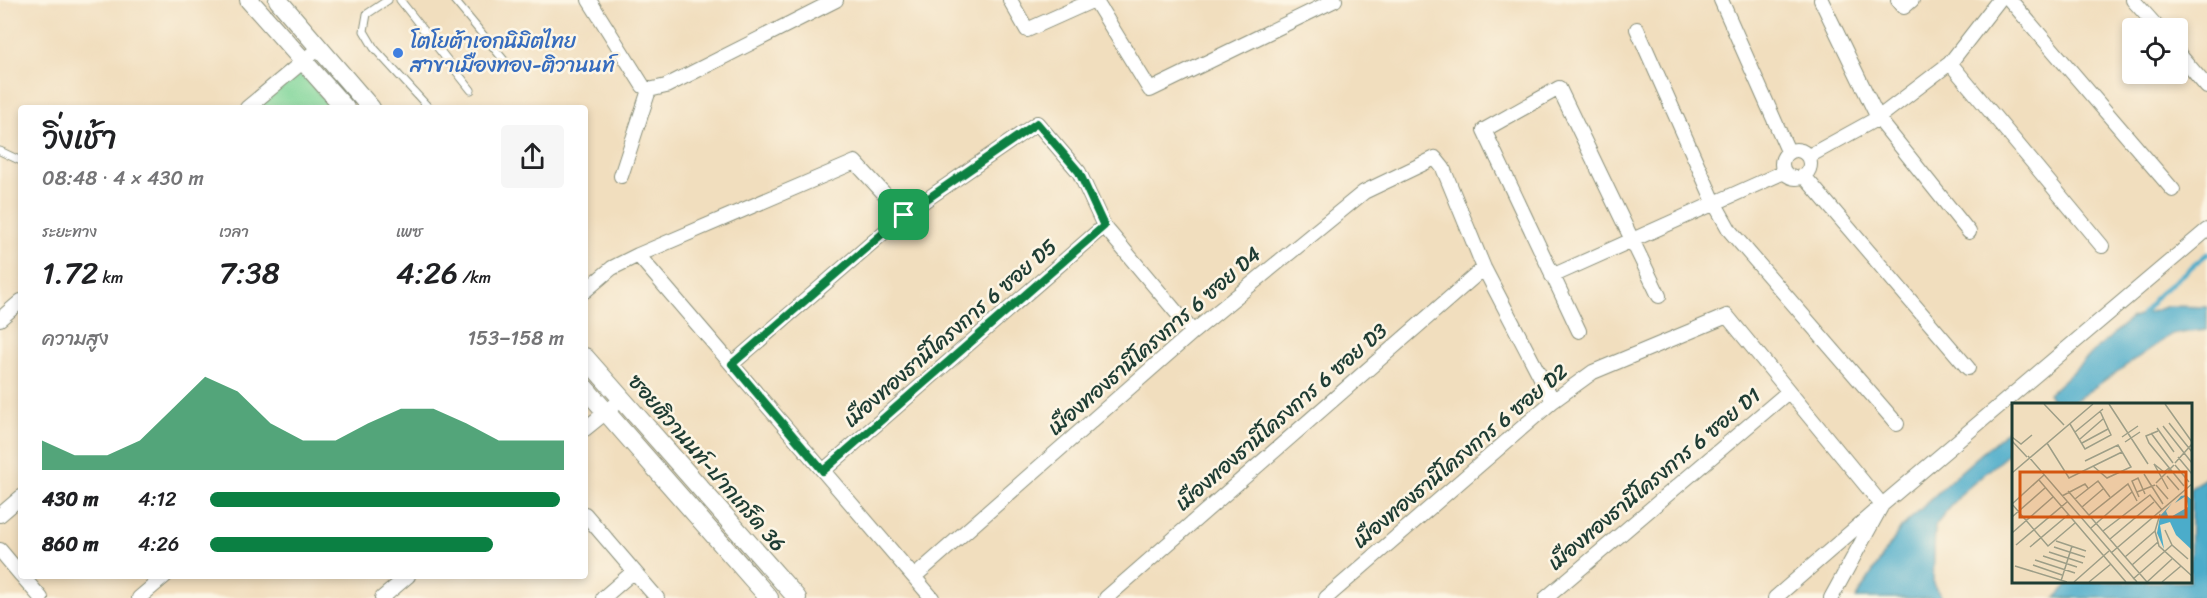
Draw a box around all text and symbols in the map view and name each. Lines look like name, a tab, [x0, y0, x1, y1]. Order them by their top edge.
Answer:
map controls	[2122, 18, 2188, 84]
button: locate	[2122, 18, 2188, 84]
place label: โตโยต้าเอกนิมิตไทย สาขาเมืองทอง-ติวานนท์	[409, 22, 619, 84]
marker: โตโยต้าเอกนิมิตไทย สาขาเมืองทอง-ติวานนท์	[391, 46, 405, 60]
text: วิ่งเช้า	[42, 109, 117, 167]
button: share	[501, 125, 564, 188]
text: 08:48 · 4 × 430 m	[42, 161, 204, 196]
pin	[878, 189, 929, 240]
icon: arrive	[887, 198, 920, 231]
text: ระยะทาง	[42, 217, 97, 246]
text: เวลา	[219, 217, 249, 246]
text: เพซ	[396, 217, 422, 246]
street label: เมืองทองธานีโครงการ 6 ซอย D5	[834, 229, 1066, 437]
street label: เมืองทองธานีโครงการ 6 ซอย D4	[1038, 237, 1270, 445]
text: 1.72	[42, 246, 98, 300]
text: 7:38	[219, 246, 280, 300]
text: 4:26	[396, 246, 458, 300]
text: km	[98, 263, 123, 292]
text: /km	[458, 263, 491, 292]
street label: เมืองทองธานีโครงการ 6 ซอย D3	[1166, 313, 1397, 521]
text: ความสูง	[42, 321, 108, 356]
text: 153–158 m	[467, 321, 564, 356]
street label: เมืองทองธานีโครงการ 6 ซอย D2	[1343, 354, 1577, 558]
street label: ซอยติวานนท์-ปากเกร็ด 36	[618, 365, 796, 561]
street label: เมืองทองธานีโครงการ 6 ซอย D1	[1538, 378, 1770, 580]
inset map	[2012, 403, 2192, 583]
text: 430 m	[42, 482, 99, 517]
text: 4:12	[138, 482, 177, 517]
text: 860 m	[42, 527, 99, 562]
text: 4:26	[138, 527, 179, 562]

